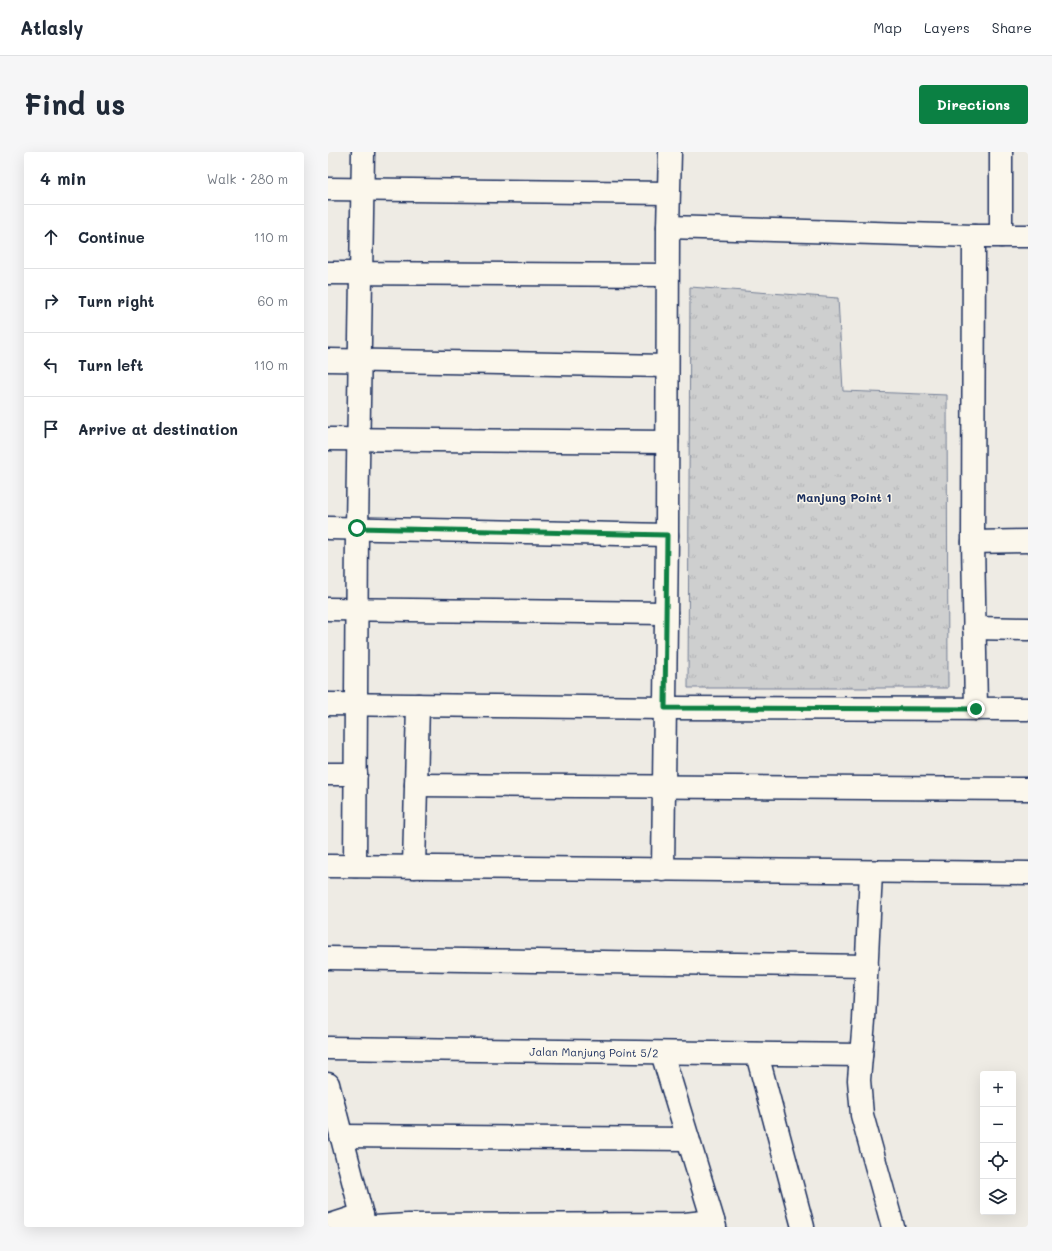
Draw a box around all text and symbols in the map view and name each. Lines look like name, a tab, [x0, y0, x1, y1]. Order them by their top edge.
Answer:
text: Atlasly	[20, 15, 83, 40]
text: Map	[873, 18, 902, 37]
text: Layers	[924, 18, 970, 37]
text: Share	[992, 18, 1032, 37]
button: Directions	[919, 85, 1028, 124]
text: Find us	[24, 86, 125, 122]
text: 4 min	[40, 167, 86, 189]
text: Walk · 280 m	[207, 170, 288, 187]
icon: ahead	[40, 226, 62, 248]
text: Continue	[78, 227, 145, 247]
text: 110 m	[254, 228, 288, 245]
icon: right	[40, 290, 62, 312]
text: Turn right	[78, 291, 155, 311]
text: 60 m	[258, 292, 288, 309]
icon: left	[40, 354, 62, 376]
text: Turn left	[78, 355, 143, 375]
text: 110 m	[254, 356, 288, 373]
icon: arrive	[40, 418, 62, 440]
text: Arrive at destination	[78, 419, 238, 439]
district label: Manjung Point 1	[796, 489, 892, 505]
route start	[348, 519, 366, 537]
route end	[967, 700, 985, 718]
street label: Jalan Manjung Point 5/2	[529, 1043, 659, 1060]
map controls	[980, 1071, 1016, 1215]
button: +	[980, 1071, 1016, 1107]
button: −	[980, 1107, 1016, 1143]
button: locate	[980, 1143, 1016, 1179]
button: layers	[980, 1179, 1016, 1215]

